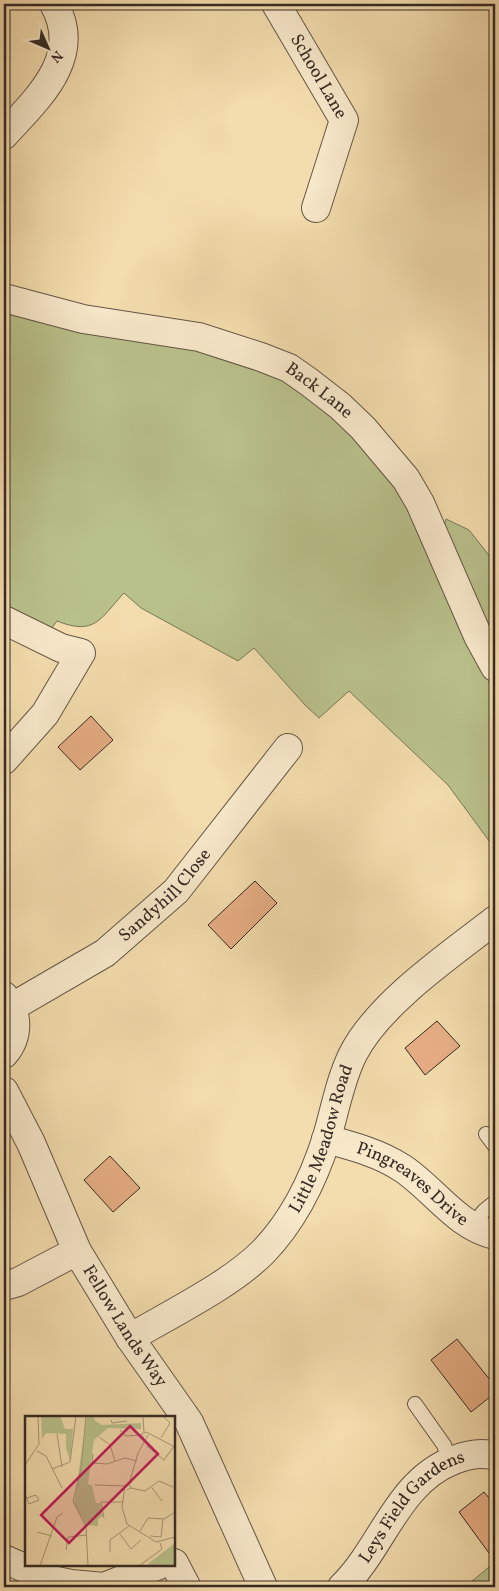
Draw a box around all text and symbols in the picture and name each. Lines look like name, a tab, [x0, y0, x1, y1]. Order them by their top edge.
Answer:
north arrow	[22, 22, 72, 72]
street label: School Lane	[284, 29, 353, 124]
text: N	[46, 46, 66, 66]
street label: Back Lane	[280, 357, 359, 425]
street label: Sandyhill Close	[113, 843, 217, 948]
street label: Little Meadow Road	[283, 1061, 360, 1218]
street label: Pingreaves Drive	[353, 1136, 473, 1232]
street label: Fellow Lands Way	[76, 1260, 173, 1392]
inset map	[25, 1416, 175, 1566]
street label: Leys Field Gardens	[353, 1445, 468, 1568]

